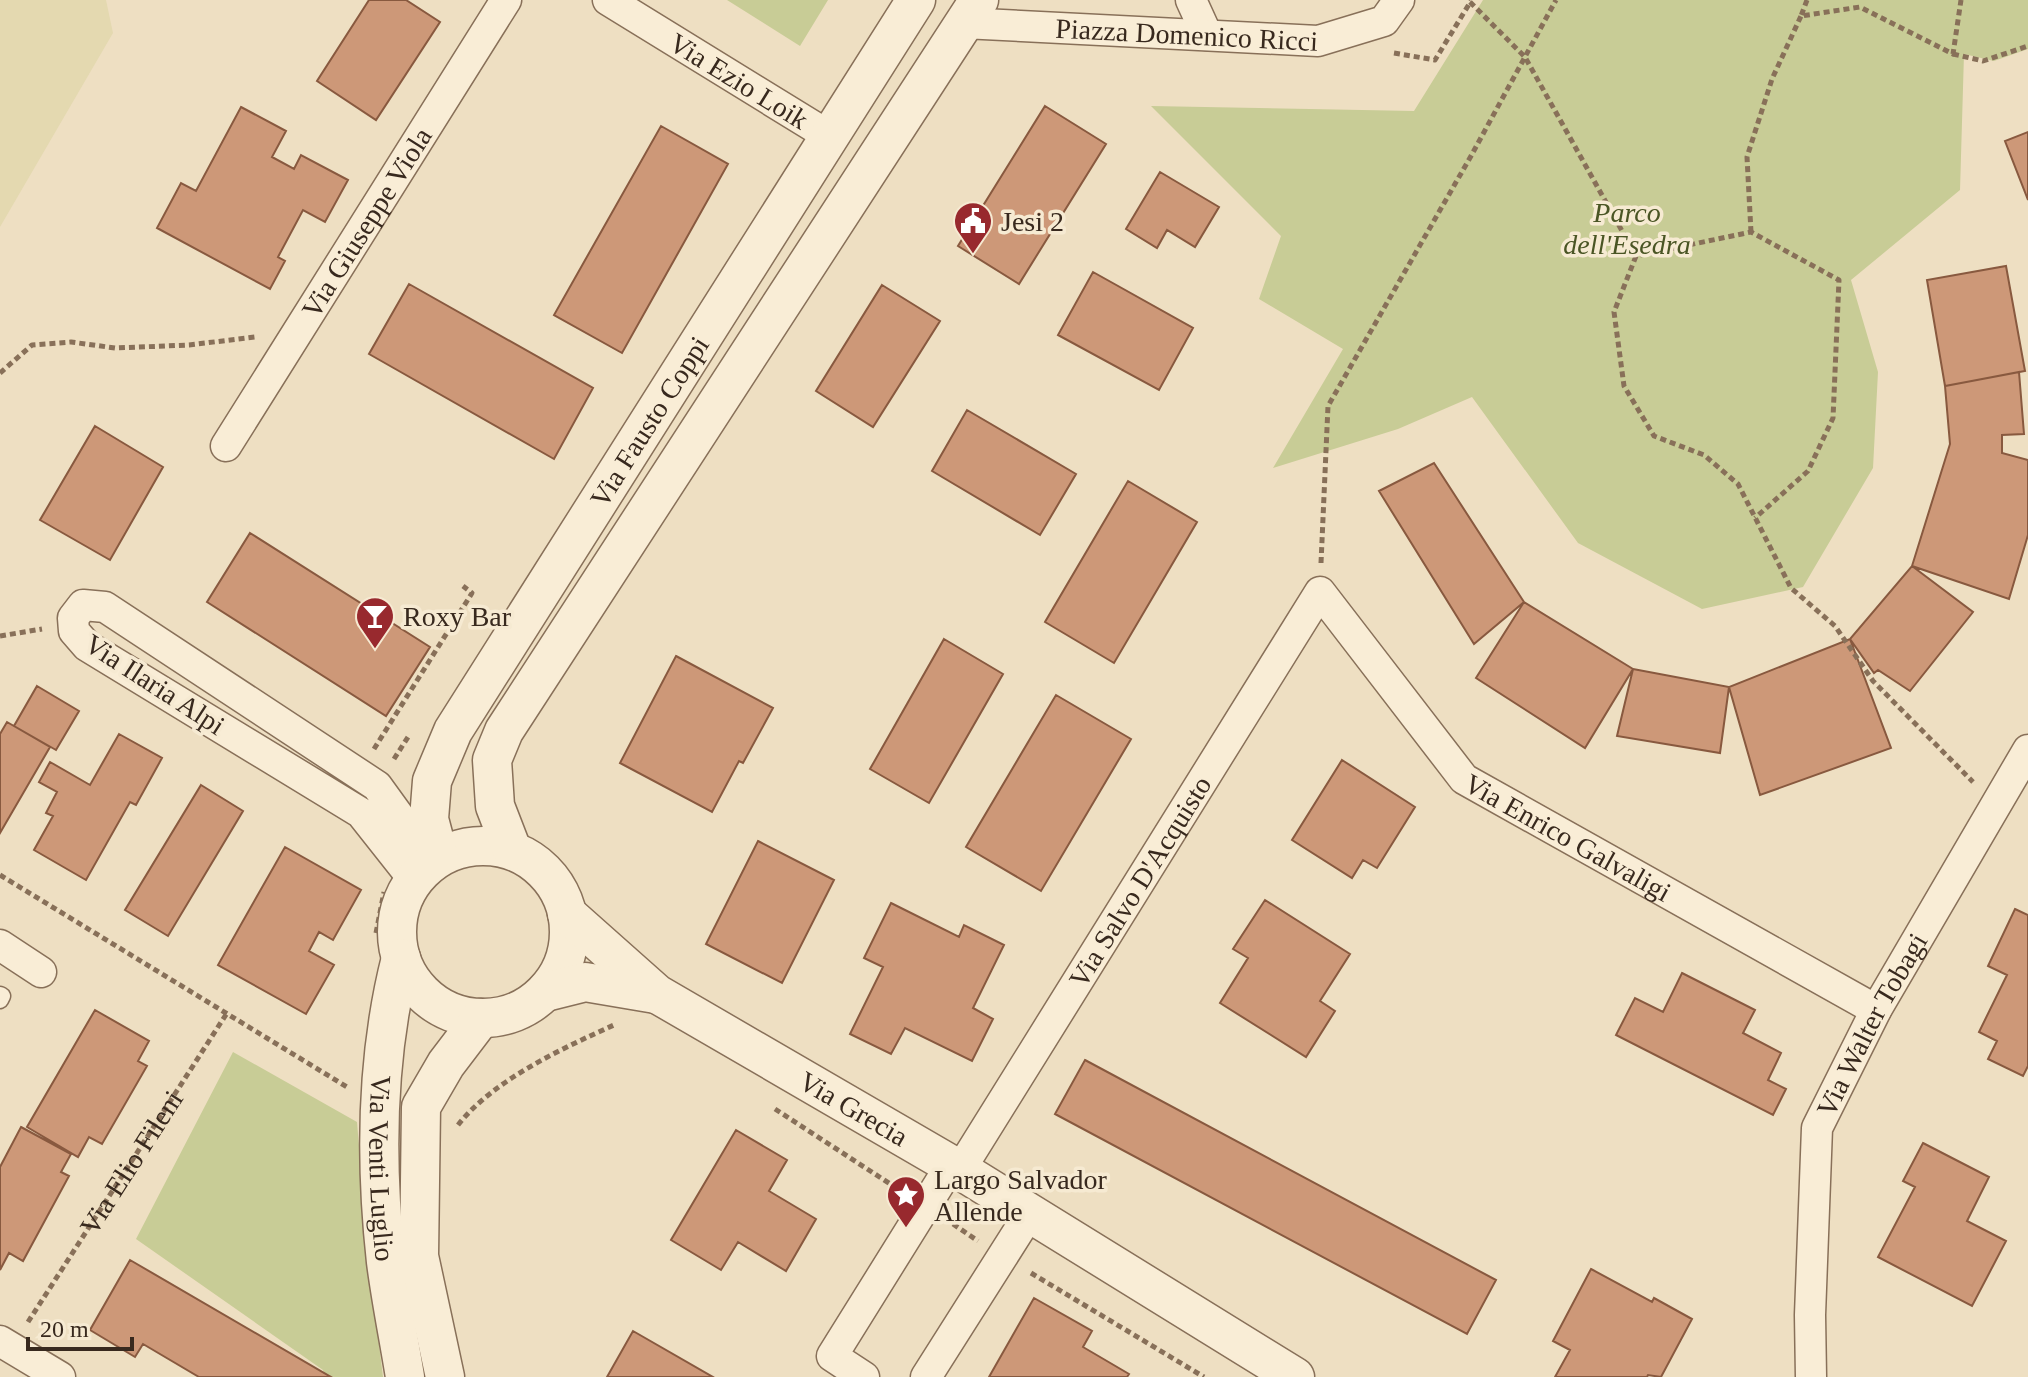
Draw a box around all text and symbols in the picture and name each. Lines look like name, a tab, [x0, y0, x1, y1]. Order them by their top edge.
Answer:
street label: Piazza Domenico Ricci	[1055, 13, 1319, 57]
street label: Via Ezio Loik	[664, 27, 814, 135]
street label: Via Giuseppe Viola	[296, 121, 438, 323]
park label: Parco dell'Esedra	[1563, 197, 1691, 260]
public building icon: Jesi 2	[952, 200, 994, 255]
place label: Jesi 2	[1001, 206, 1064, 237]
street label: Via Fausto Coppi	[584, 331, 715, 513]
bar icon: Roxy Bar	[354, 595, 396, 650]
place label: Roxy Bar	[403, 601, 512, 632]
street label: Via Ilaria Alpi	[79, 628, 230, 741]
street label: Via Enrico Galvaligi	[1459, 767, 1676, 908]
street label: Via Salvo D'Acquisto	[1063, 770, 1218, 993]
street label: Via Walter Tobagi	[1810, 928, 1934, 1121]
street label: Via Grecia	[794, 1065, 914, 1153]
street label: Via Venti Luglio	[363, 1074, 401, 1263]
street label: Via Elio Fileni	[74, 1085, 189, 1240]
place label: Largo Salvador Allende	[934, 1164, 1108, 1227]
place icon: Largo Salvador Allende	[885, 1174, 927, 1229]
scale bar	[28, 1301, 132, 1351]
text: 20 m	[40, 1316, 89, 1342]

